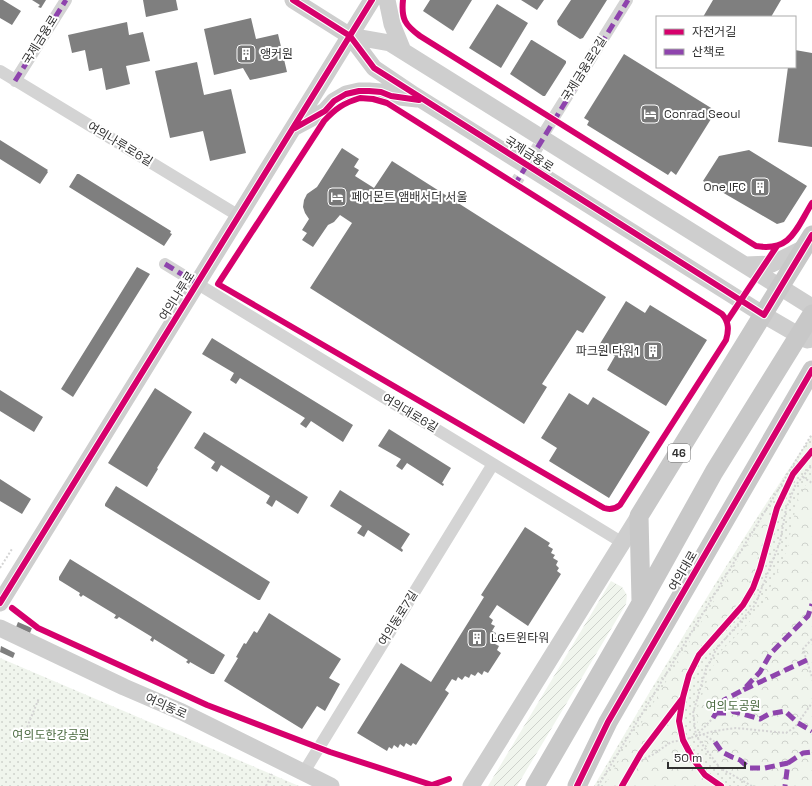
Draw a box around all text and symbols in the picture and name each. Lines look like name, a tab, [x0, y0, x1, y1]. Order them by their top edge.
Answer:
street label: 국제금융로	[19, 12, 61, 68]
legend	[656, 16, 796, 68]
text: 자전거길	[692, 24, 736, 40]
street label: 국제금융로2길	[558, 34, 610, 104]
building icon: 앵커원	[235, 43, 257, 65]
text: 산책로	[692, 44, 725, 60]
place label: 앵커원	[260, 46, 293, 62]
hotel icon: Conrad Seoul	[639, 103, 661, 125]
place label: Conrad Seoul	[664, 106, 741, 122]
street label: 여의나루로6길	[84, 118, 156, 170]
street label: 국제금융로	[501, 133, 557, 175]
building icon: One IFC	[749, 176, 771, 198]
place label: One IFC	[703, 179, 746, 195]
hotel icon: 페어몬트 앰배서더 서울	[326, 186, 348, 208]
place label: 페어몬트 앰배서더 서울	[351, 189, 468, 205]
street label: 여의나루로	[156, 268, 198, 324]
building icon: 파크원 타워1	[642, 340, 664, 362]
place label: 파크원 타워1	[576, 343, 639, 359]
street label: 여의대로6길	[379, 390, 441, 436]
road number: 46	[668, 444, 690, 462]
street label: 여의대로	[665, 548, 701, 594]
street label: 여의동로7길	[375, 587, 421, 649]
building icon: LG트윈타워	[466, 627, 488, 649]
place label: LG트윈타워	[491, 630, 549, 646]
street label: 여의동로	[143, 690, 189, 722]
park label: 여의도공원	[705, 698, 761, 714]
park label: 여의도한강공원	[12, 727, 90, 743]
scale bar	[668, 744, 745, 770]
text: 50 m	[674, 750, 702, 766]

